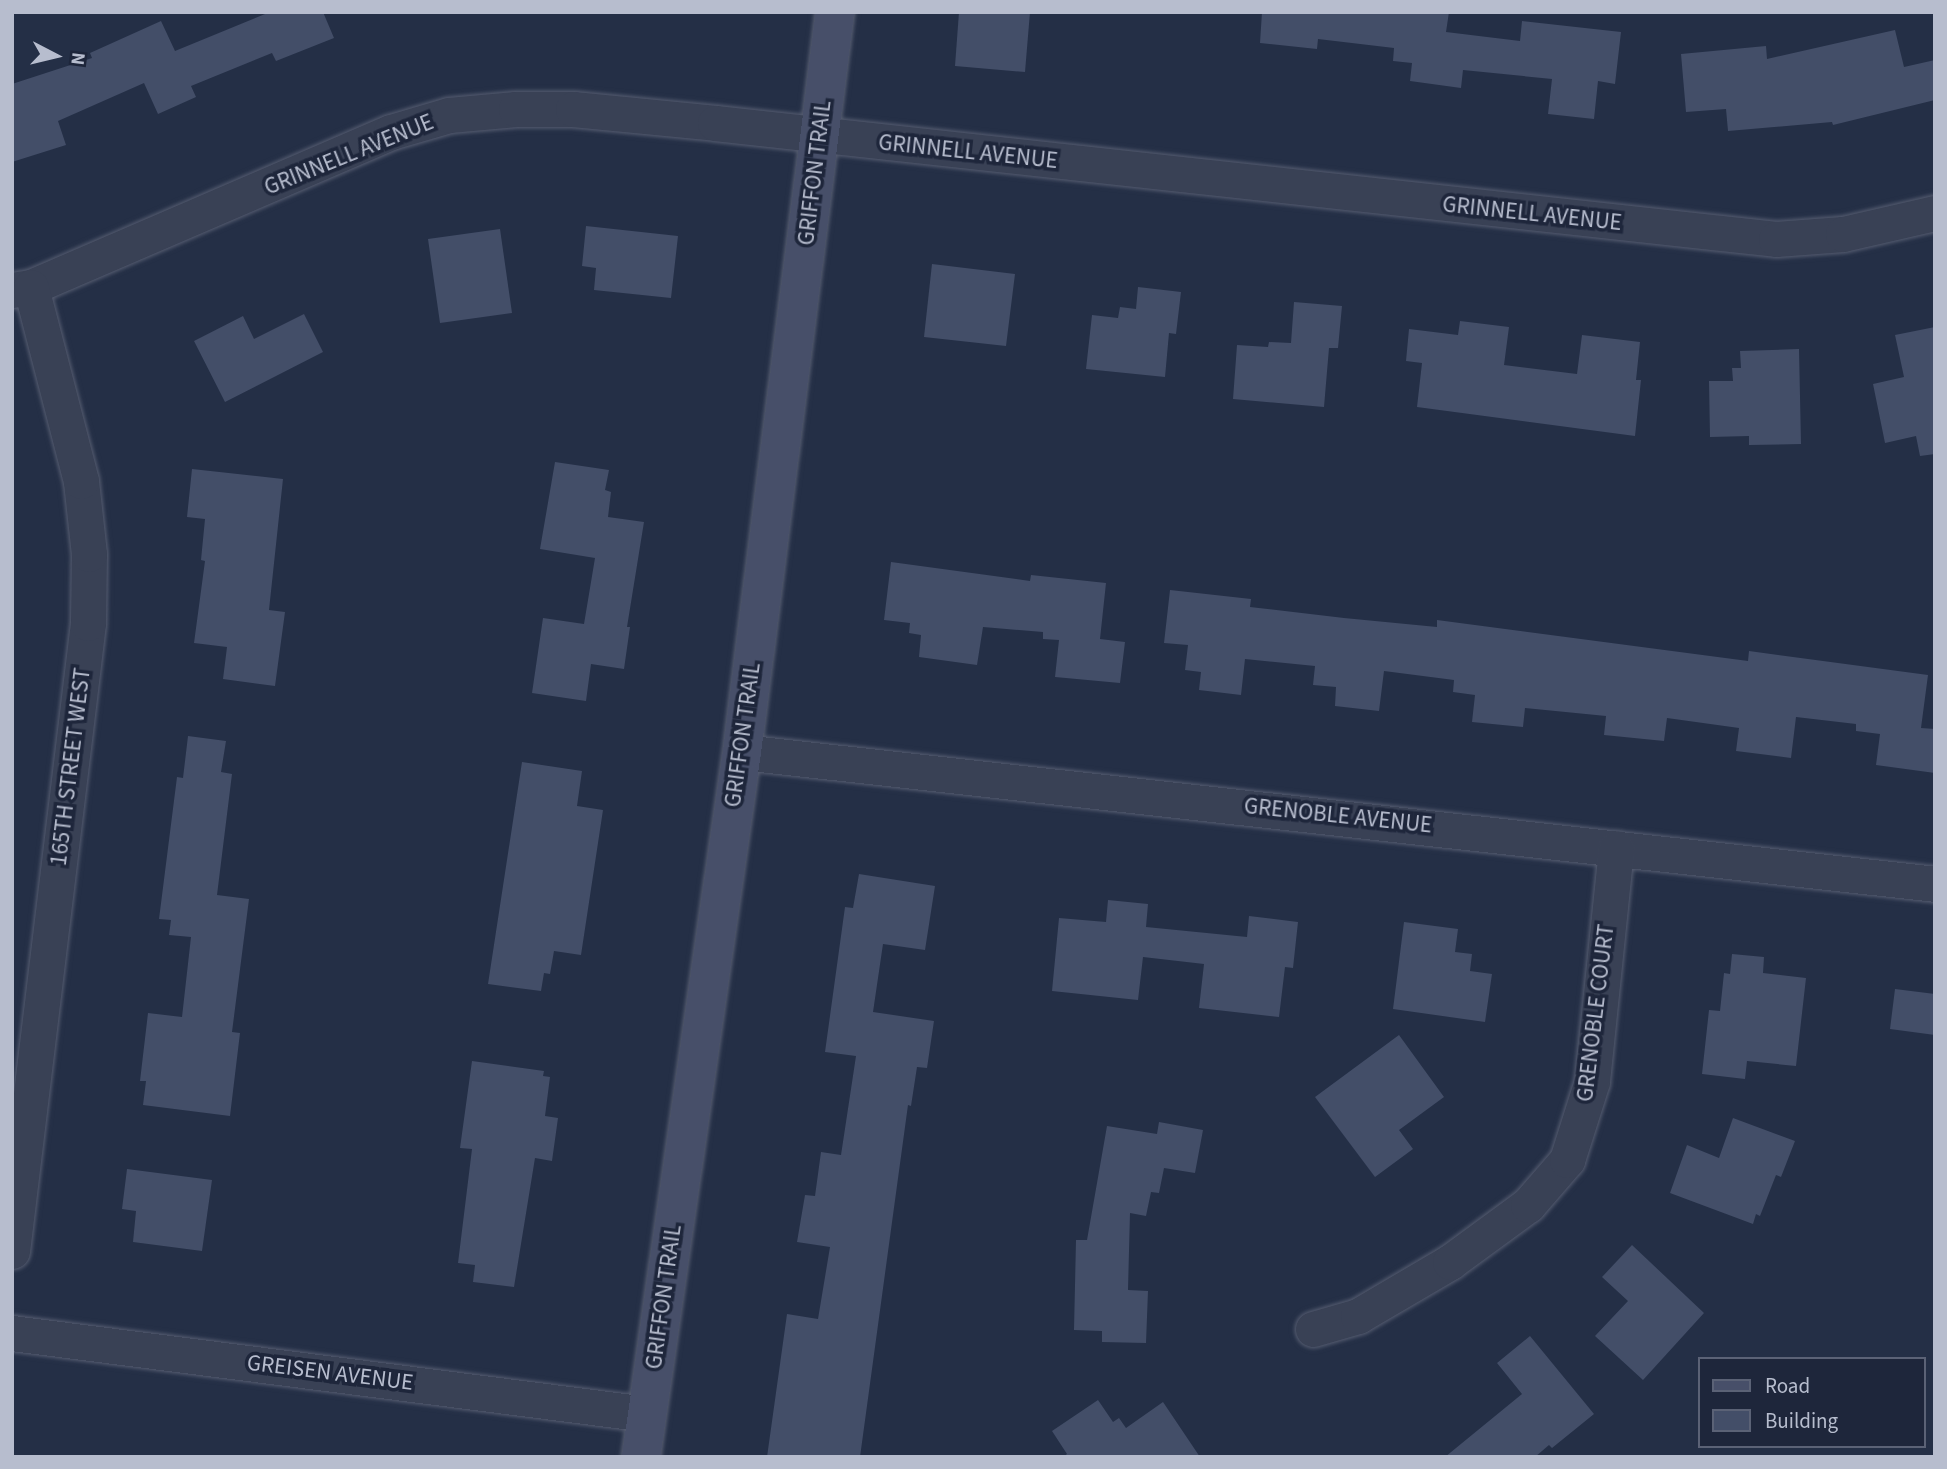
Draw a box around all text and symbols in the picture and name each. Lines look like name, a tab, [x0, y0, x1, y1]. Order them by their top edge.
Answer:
north arrow	[21, 21, 91, 91]
text: N	[63, 51, 92, 67]
street label: GRIFFON TRAIL	[792, 99, 838, 247]
street label: GRINNELL AVENUE	[260, 108, 438, 202]
street label: GRINNELL AVENUE	[877, 129, 1059, 175]
street label: GRINNELL AVENUE	[1441, 191, 1623, 237]
street label: GRIFFON TRAIL	[719, 661, 767, 809]
street label: 165TH STREET WEST	[45, 667, 97, 867]
street label: GRENOBLE AVENUE	[1243, 792, 1433, 840]
street label: GRENOBLE COURT	[1571, 923, 1621, 1103]
street label: GRIFFON TRAIL	[640, 1223, 688, 1371]
street label: GREISEN AVENUE	[245, 1349, 415, 1397]
legend	[1699, 1357, 1926, 1448]
text: Road	[1765, 1371, 1810, 1401]
text: Building	[1765, 1406, 1838, 1436]

